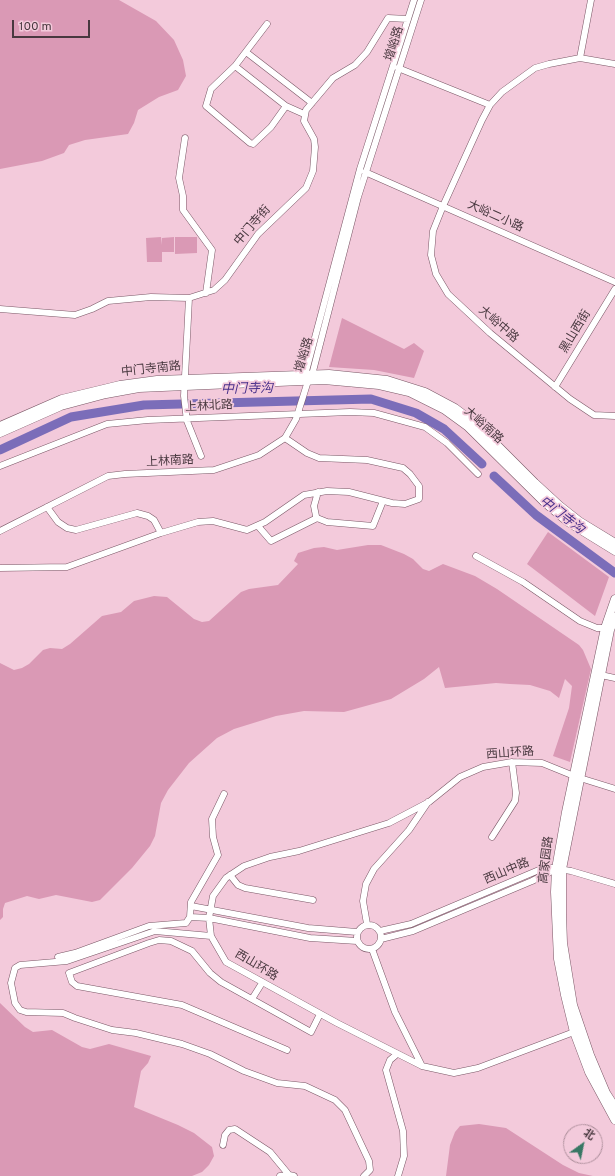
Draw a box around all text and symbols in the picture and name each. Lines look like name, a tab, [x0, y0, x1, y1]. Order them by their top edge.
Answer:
scale bar	[14, 12, 92, 38]
text: 100 m	[19, 19, 52, 35]
street label: 增峪路	[383, 25, 407, 63]
street label: 大峪二小路	[465, 198, 525, 236]
street label: 中门寺街	[232, 203, 274, 249]
street label: 大峪中路	[475, 304, 521, 346]
street label: 黑山西街	[557, 308, 595, 356]
street label: 增峪路	[293, 336, 317, 374]
street label: 中门寺南路	[120, 360, 182, 380]
water label: 中门寺沟	[221, 382, 273, 398]
street label: 上林北路	[185, 399, 233, 415]
street label: 大峪南路	[460, 405, 506, 447]
street label: 上林南路	[146, 454, 194, 470]
water label: 中门寺沟	[536, 494, 586, 538]
street label: 西山环路	[486, 745, 534, 763]
street label: 高家园路	[537, 835, 557, 885]
street label: 西山中路	[482, 856, 532, 888]
street label: 西山环路	[232, 947, 280, 985]
north arrow	[563, 1124, 603, 1164]
text: 北	[581, 1126, 597, 1144]

